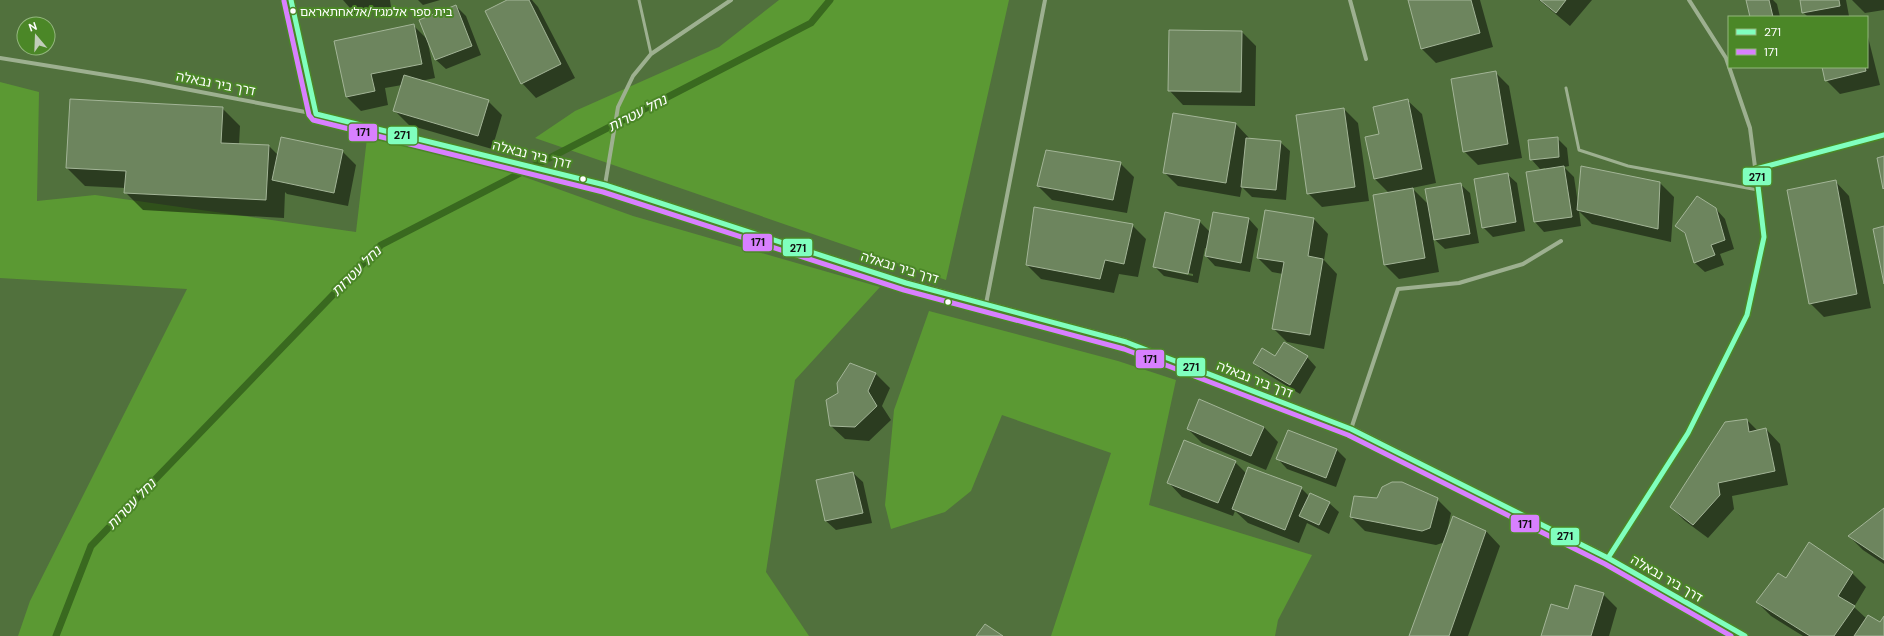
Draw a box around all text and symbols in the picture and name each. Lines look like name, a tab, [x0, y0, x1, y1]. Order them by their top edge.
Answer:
place label: בית ספר אלמג׳ד/אלאחתאראם	[300, 4, 453, 20]
marker: בית ספר אלמג׳ד/אלאחתאראם	[288, 6, 298, 16]
north arrow	[16, 16, 56, 56]
legend	[1728, 16, 1868, 68]
text: N	[27, 19, 39, 34]
text: 271	[1764, 24, 1781, 40]
text: 171	[1764, 44, 1778, 60]
street label: דרך ביר נבאלה	[175, 67, 257, 100]
water label: נחל עטרות	[604, 90, 671, 136]
line badge: 171	[348, 123, 378, 142]
text: 171	[356, 125, 370, 139]
line badge: 271	[387, 126, 418, 145]
text: 271	[394, 128, 410, 142]
street label: דרך ביר נבאלה	[491, 137, 573, 172]
line badge: 271	[1742, 167, 1772, 186]
text: 271	[1749, 170, 1765, 184]
unlabelled marker	[578, 174, 588, 184]
line badge: 171	[742, 233, 773, 252]
text: 171	[751, 235, 765, 249]
line badge: 271	[782, 238, 813, 257]
water label: נחל עטרות	[327, 241, 386, 300]
text: 271	[790, 241, 806, 255]
street label: דרך ביר נבאלה	[859, 248, 941, 287]
unlabelled marker	[943, 297, 953, 307]
line badge: 171	[1135, 349, 1165, 369]
text: 171	[1143, 352, 1157, 366]
line badge: 271	[1176, 357, 1206, 377]
street label: דרך ביר נבאלה	[1214, 357, 1295, 402]
text: 271	[1183, 360, 1199, 374]
water label: נחל עטרות	[102, 474, 161, 533]
line badge: 171	[1510, 514, 1540, 533]
text: 171	[1518, 517, 1532, 531]
line badge: 271	[1550, 527, 1580, 546]
text: 271	[1557, 529, 1573, 543]
street label: דרך ביר נבאלה	[1628, 551, 1706, 606]

